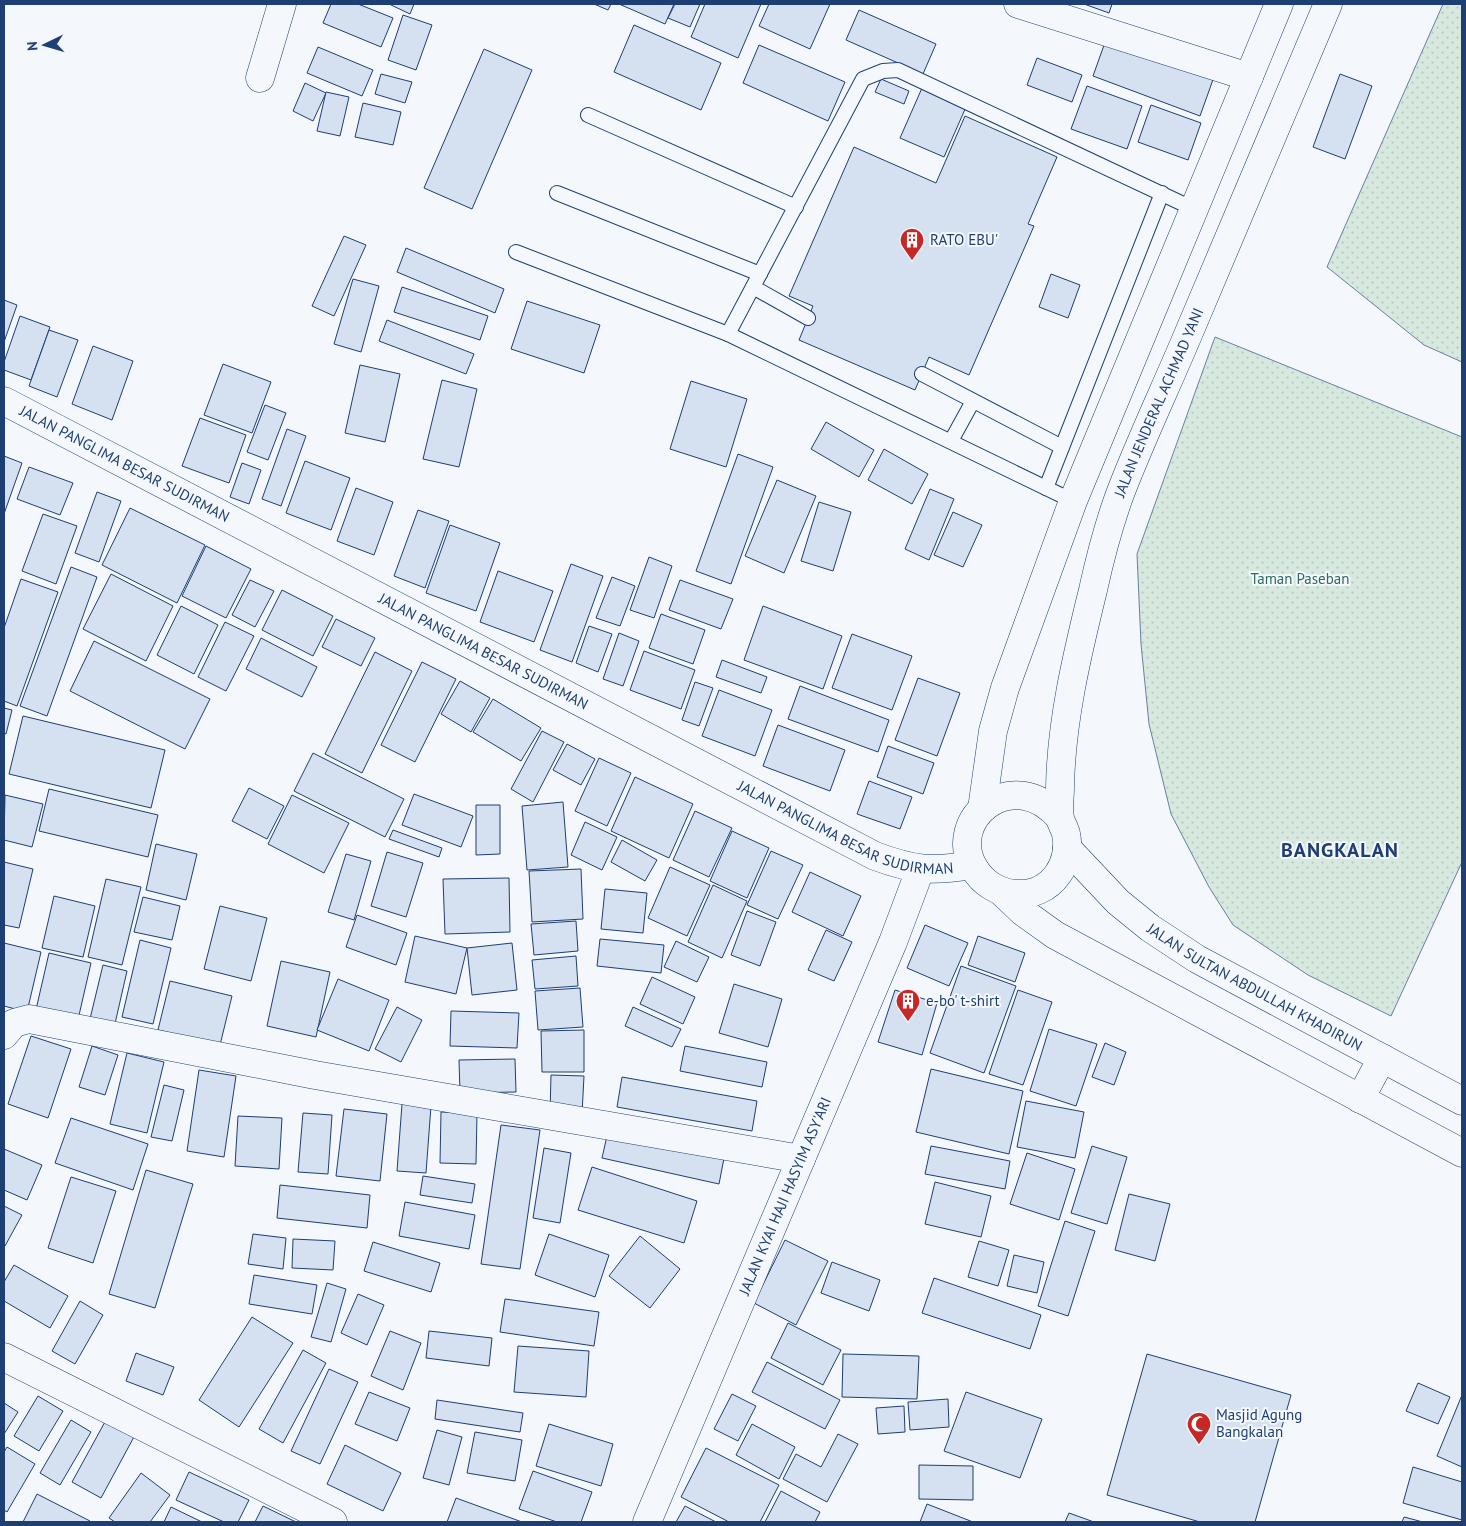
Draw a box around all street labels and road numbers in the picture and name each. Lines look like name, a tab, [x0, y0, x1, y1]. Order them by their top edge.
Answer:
street label: JALAN JENDERAL ACHMAD YANI	[1109, 305, 1207, 501]
street label: JALAN PANGLIMA BESAR SUDIRMAN	[16, 401, 233, 526]
street label: JALAN PANGLIMA BESAR SUDIRMAN	[375, 588, 592, 714]
street label: JALAN PANGLIMA BESAR SUDIRMAN	[734, 776, 954, 878]
street label: JALAN SULTAN ABDULLAH KHADIRUN	[1143, 918, 1366, 1055]
street label: JALAN KYAI HAJI HASYIM ASY'ARI	[734, 1094, 835, 1299]

